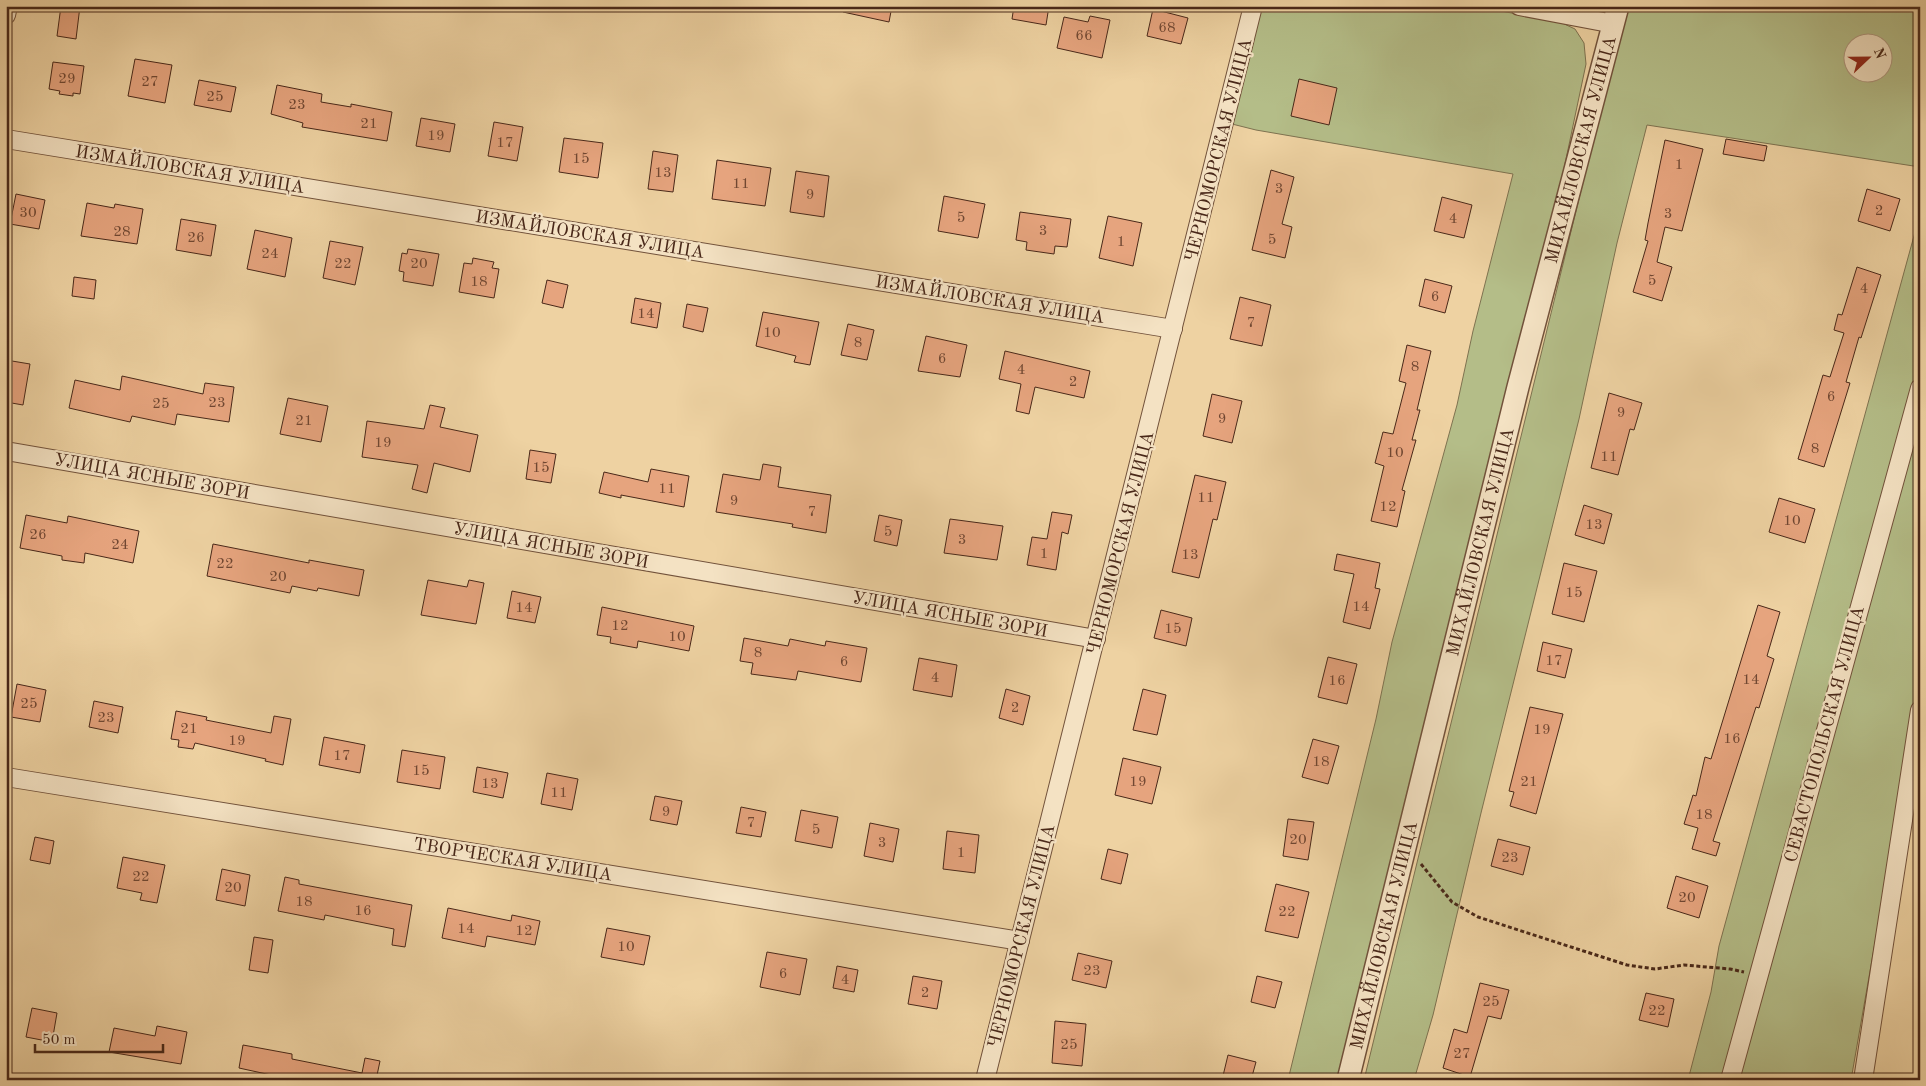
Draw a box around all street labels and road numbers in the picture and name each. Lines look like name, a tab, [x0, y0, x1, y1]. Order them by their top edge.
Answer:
street label: МИХАЙЛОВСКАЯ УЛИЦА	[1543, 34, 1620, 266]
street label: ЧЕРНОМОРСКАЯ УЛИЦА	[1182, 36, 1256, 264]
street label: ИЗМАЙЛОВСКАЯ УЛИЦА	[74, 139, 307, 197]
street label: ИЗМАЙЛОВСКАЯ УЛИЦА	[474, 204, 707, 262]
street label: ИЗМАЙЛОВСКАЯ УЛИЦА	[874, 269, 1107, 327]
street label: МИХАЙЛОВСКАЯ УЛИЦА	[1444, 426, 1518, 658]
street label: ЧЕРНОМОРСКАЯ УЛИЦА	[1084, 429, 1158, 657]
street label: УЛИЦА ЯСНЫЕ ЗОРИ	[53, 451, 251, 503]
street label: УЛИЦА ЯСНЫЕ ЗОРИ	[452, 520, 650, 572]
street label: УЛИЦА ЯСНЫЕ ЗОРИ	[851, 589, 1049, 641]
street label: СЕВАСТОПОЛЬСКАЯ УЛИЦА	[1782, 604, 1868, 865]
street label: МИХАЙЛОВСКАЯ УЛИЦА	[1348, 819, 1421, 1052]
street label: ЧЕРНОМОРСКАЯ УЛИЦА	[985, 822, 1059, 1050]
street label: ТВОРЧЕСКАЯ УЛИЦА	[412, 835, 614, 885]

